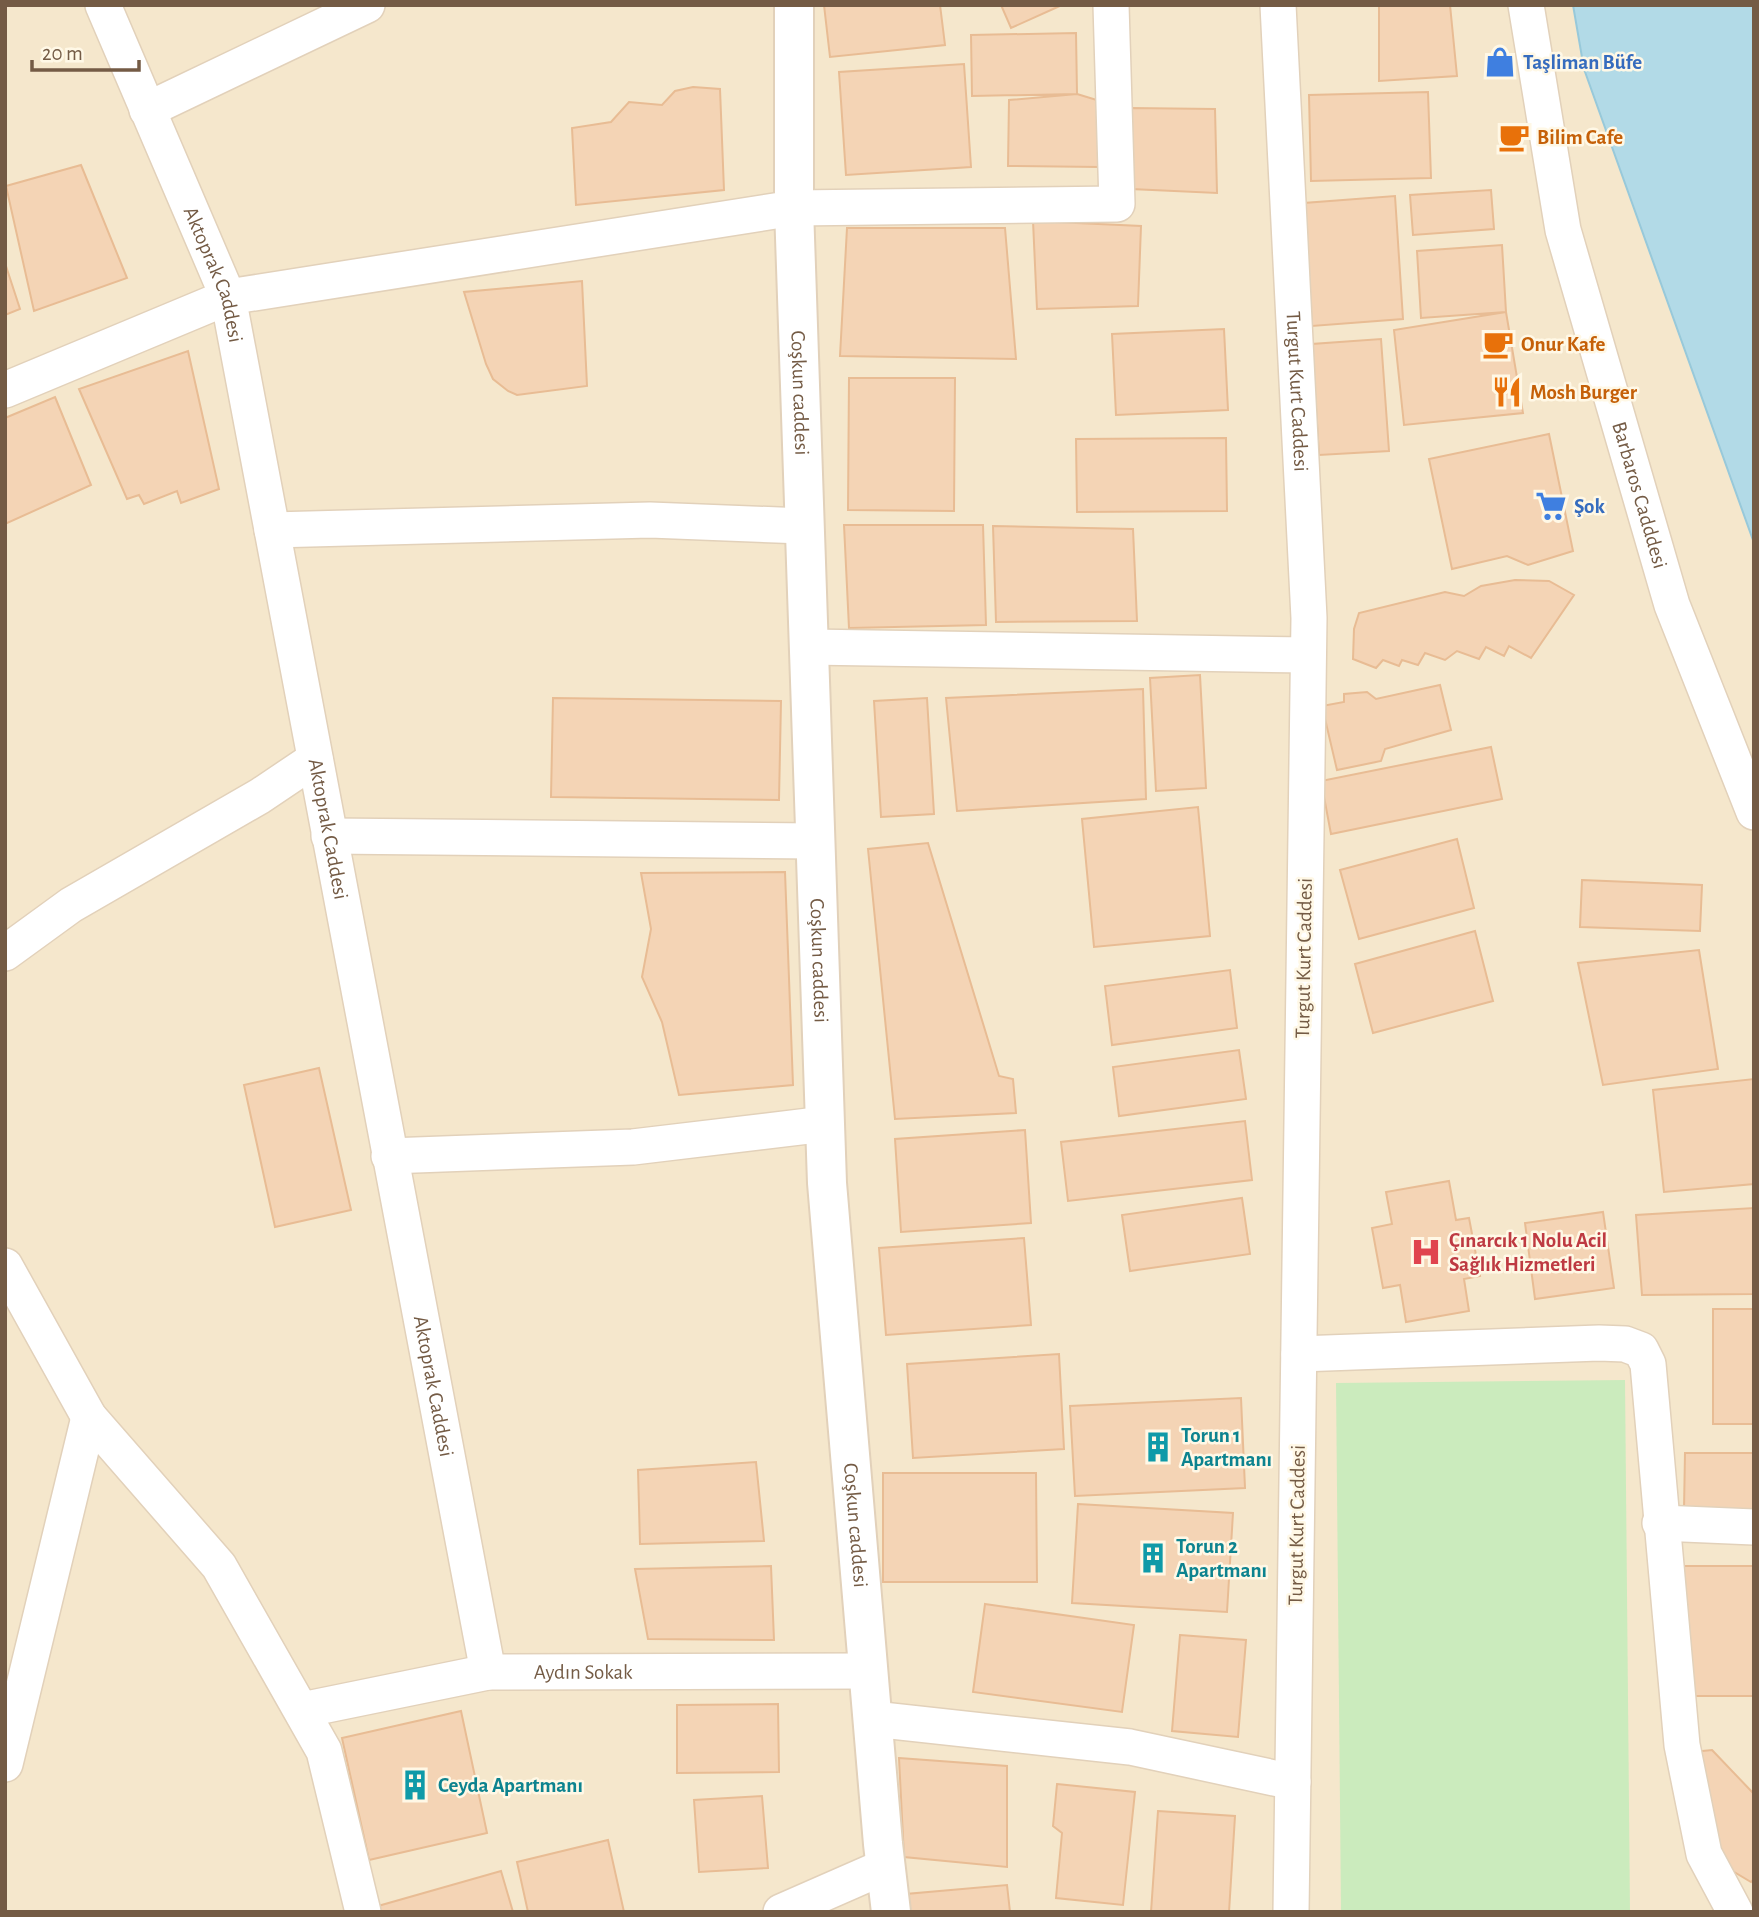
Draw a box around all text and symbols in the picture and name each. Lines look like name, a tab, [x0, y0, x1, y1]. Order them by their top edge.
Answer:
scale bar	[32, 28, 138, 72]
text: 20 m	[42, 43, 83, 64]
shop icon: Taşliman Büfe	[1483, 45, 1517, 79]
place label: Taşliman Büfe	[1523, 52, 1642, 73]
cafe icon: Bilim Cafe	[1497, 120, 1531, 154]
place label: Bilim Cafe	[1537, 127, 1623, 148]
street label: Aktoprak Caddesi	[180, 203, 247, 344]
street label: Turgut Kurt Caddesi	[1283, 311, 1312, 472]
cafe icon: Onur Kafe	[1481, 327, 1515, 361]
street label: Coşkun caddesi	[788, 330, 813, 456]
place label: Onur Kafe	[1521, 334, 1605, 355]
restaurant icon: Mosh Burger	[1490, 375, 1524, 409]
place label: Mosh Burger	[1530, 382, 1638, 403]
street label: Barbaros Cadddesi	[1609, 419, 1671, 571]
supermarket icon: Şok	[1534, 489, 1568, 523]
place label: Şok	[1574, 496, 1605, 517]
street label: Aktoprak Caddesi	[305, 757, 352, 901]
street label: Turgut Kurt Caddesi	[1292, 878, 1316, 1038]
street label: Coşkun caddesi	[807, 898, 832, 1023]
place label: Çınarcık 1 Nolu Acil Sağlık Hizmetleri	[1449, 1230, 1607, 1275]
hospital icon: Çınarcık 1 Nolu Acil Sağlık Hizmetleri	[1409, 1235, 1443, 1269]
street label: Aktoprak Caddesi	[410, 1314, 458, 1458]
place label: Torun 1 Apartmanı	[1181, 1425, 1272, 1470]
building icon: Torun 1 Apartmanı	[1141, 1430, 1175, 1464]
street label: Turgut Kurt Caddesi	[1285, 1445, 1309, 1605]
street label: Coşkun caddesi	[840, 1462, 872, 1588]
place label: Torun 2 Apartmanı	[1176, 1536, 1267, 1581]
building icon: Torun 2 Apartmanı	[1136, 1541, 1170, 1575]
street label: Aydın Sokak	[534, 1661, 633, 1682]
building icon: Ceyda Apartmanı	[398, 1768, 432, 1802]
place label: Ceyda Apartmanı	[438, 1775, 583, 1796]

